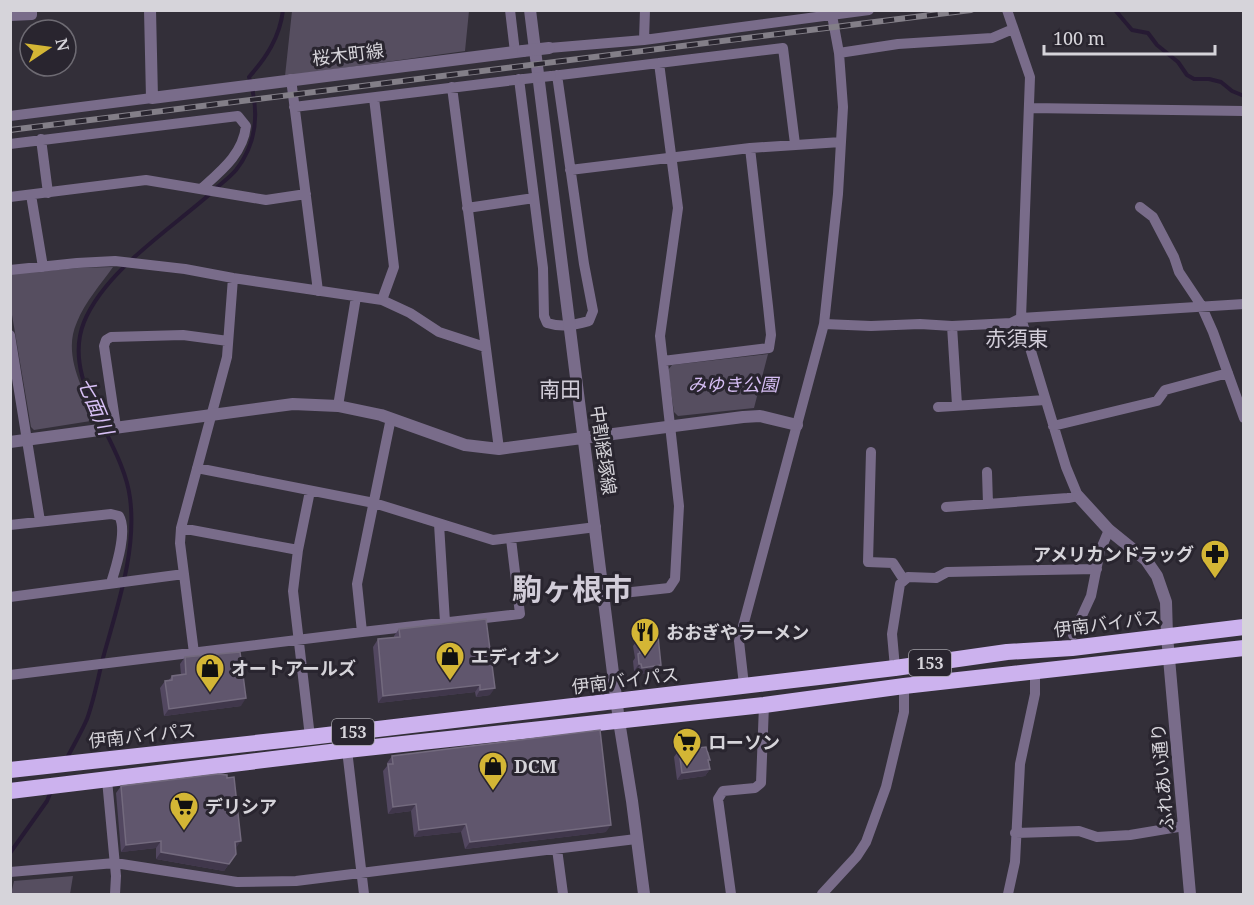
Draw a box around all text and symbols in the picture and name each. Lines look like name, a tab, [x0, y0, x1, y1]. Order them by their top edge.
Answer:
north arrow	[18, 18, 78, 78]
scale bar	[1044, 18, 1215, 56]
text: 100 m	[1053, 26, 1105, 50]
text: N	[50, 36, 75, 54]
street label: 桜木町線	[311, 38, 385, 70]
district label: 赤須東	[986, 324, 1049, 352]
park label: みゆき公園	[688, 372, 781, 396]
water label: 七面川	[72, 373, 121, 441]
district label: 南田	[539, 375, 581, 403]
street label: 中割経塚線	[586, 404, 622, 496]
pharmacy icon: アメリカンドラッグ	[1199, 538, 1231, 580]
place label: アメリカンドラッグ	[1033, 542, 1194, 566]
district label: 駒ヶ根市	[512, 568, 632, 609]
street label: 伊南バイパス	[1052, 605, 1162, 641]
restaurant icon: おおぎやラーメン	[629, 616, 661, 658]
place label: おおぎやラーメン	[666, 620, 809, 644]
shop icon: エディオン	[434, 640, 466, 682]
place label: エディオン	[471, 644, 560, 668]
road number: 153	[909, 650, 951, 676]
shop icon: オートアールズ	[194, 652, 226, 694]
place label: オートアールズ	[231, 656, 356, 680]
street label: 伊南バイパス	[570, 662, 680, 698]
street label: 伊南バイパス	[87, 717, 197, 753]
road number: 153	[332, 719, 374, 745]
street label: ふれあい通り	[1145, 722, 1179, 832]
supermarket icon: ローソン	[671, 726, 703, 768]
place label: ローソン	[708, 730, 780, 754]
shop icon: DCM	[477, 750, 509, 792]
place label: DCM	[514, 754, 557, 778]
supermarket icon: デリシア	[168, 790, 200, 832]
place label: デリシア	[205, 794, 277, 818]

